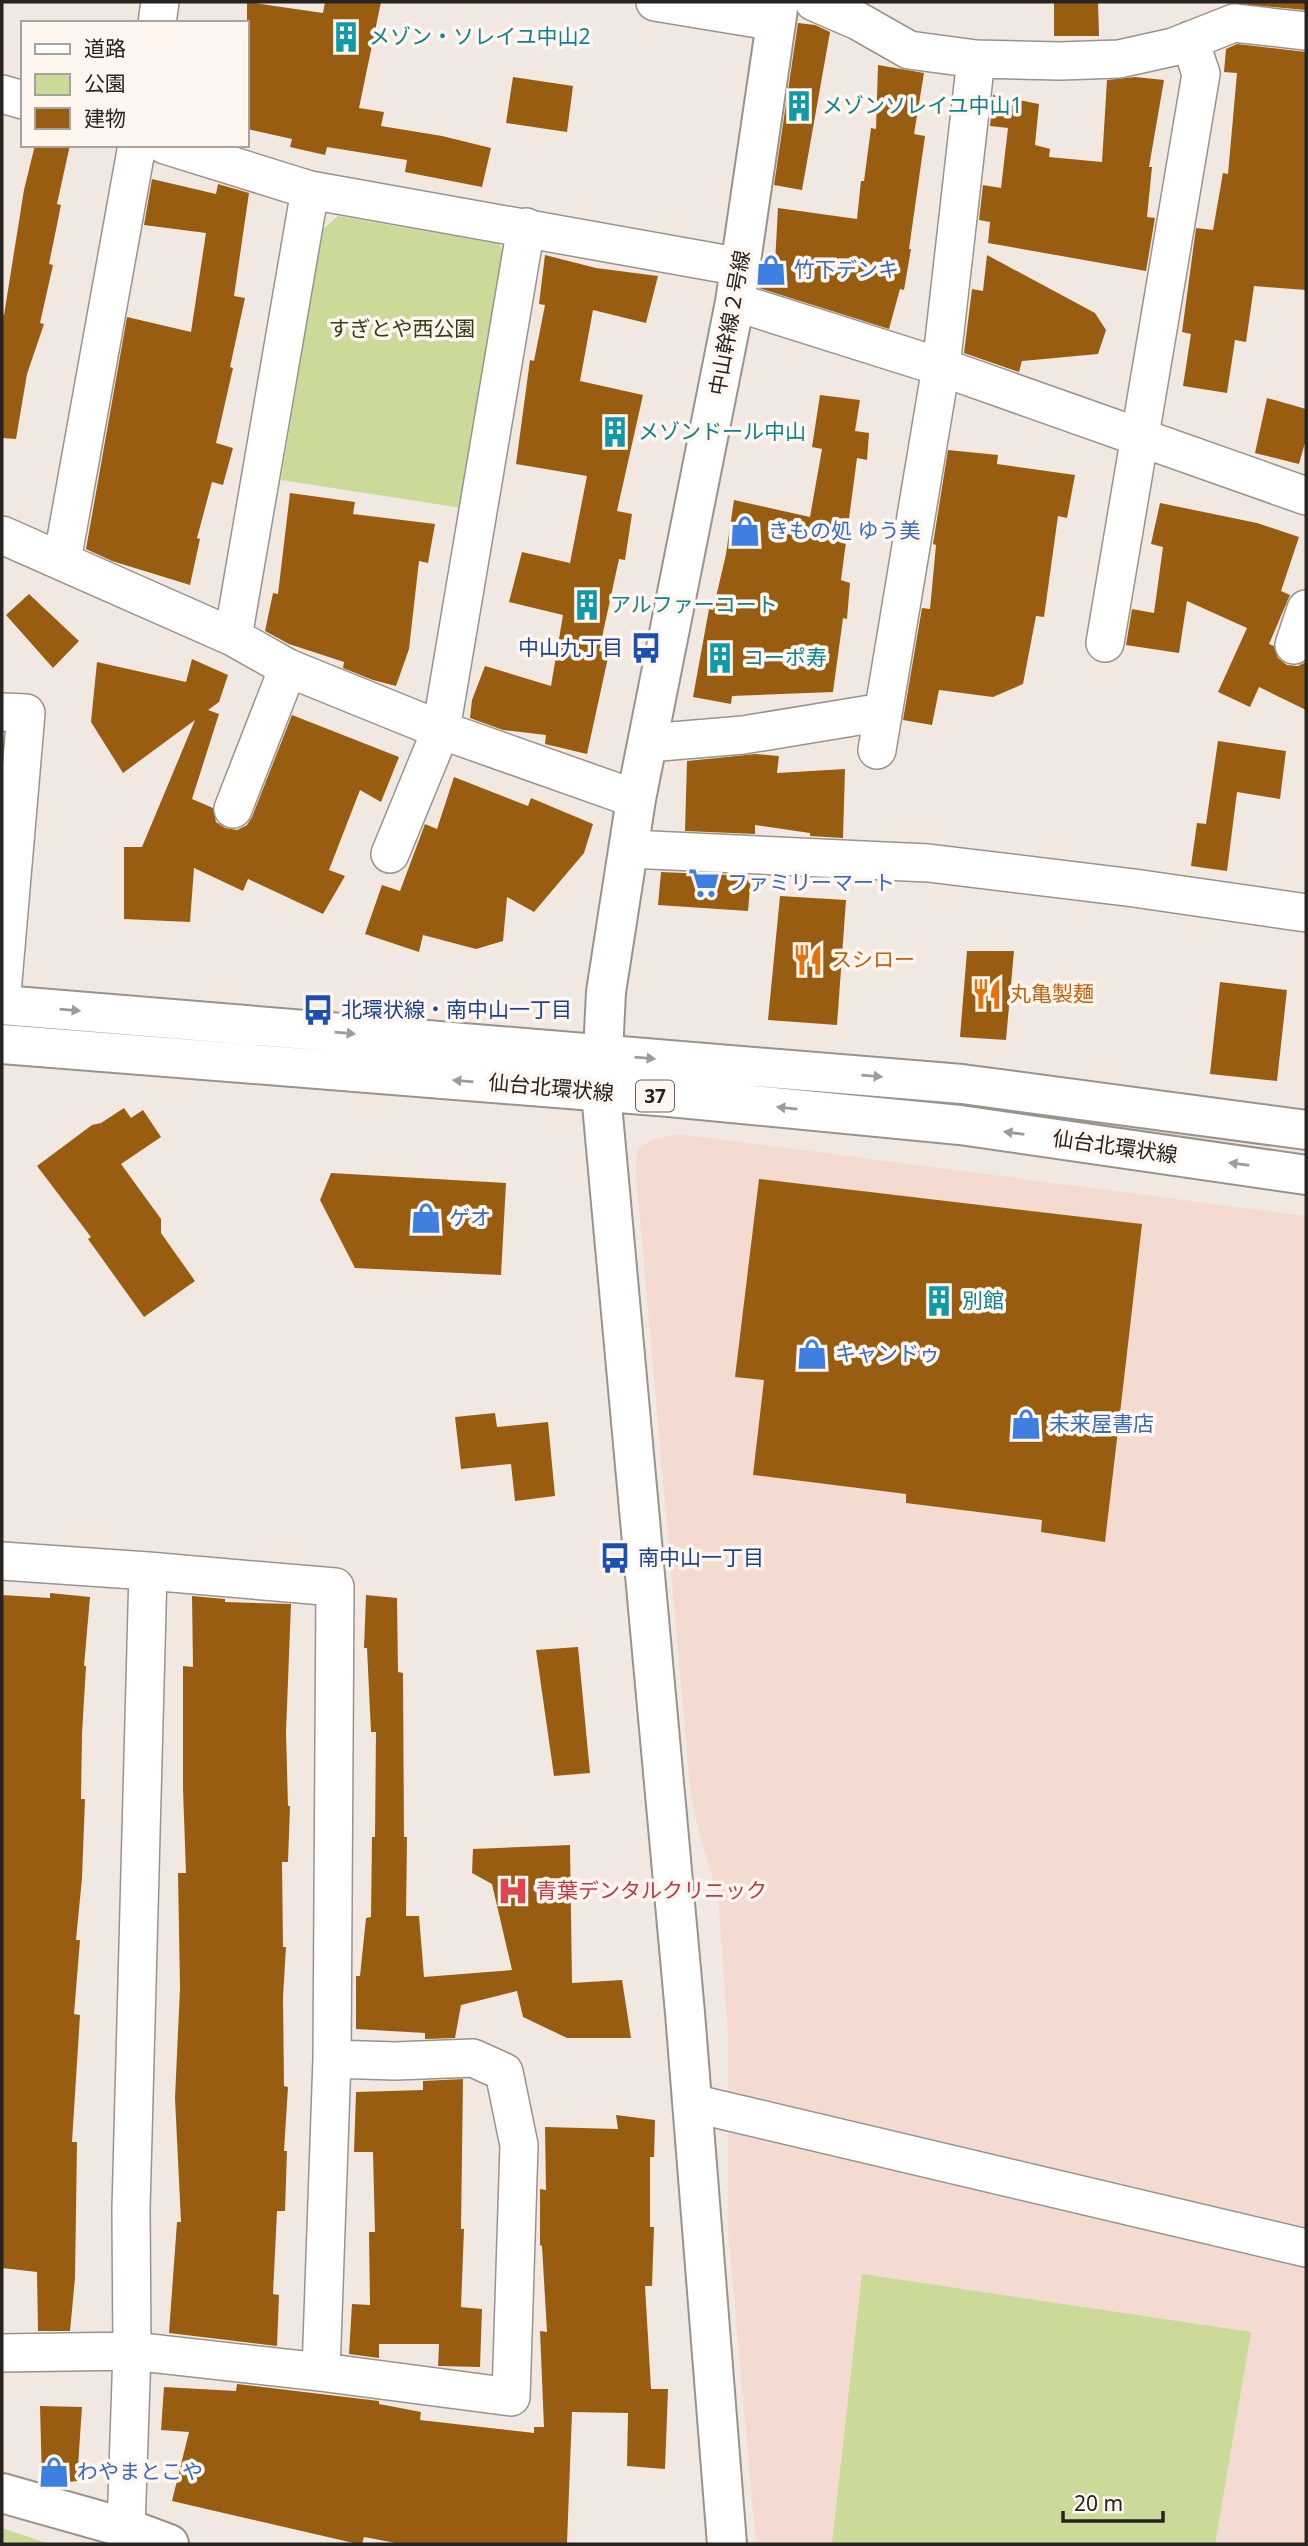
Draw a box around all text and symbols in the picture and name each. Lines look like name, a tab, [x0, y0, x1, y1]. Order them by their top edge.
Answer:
building icon: メゾン・ソレイユ中山2	[329, 20, 363, 54]
legend	[21, 21, 248, 147]
place label: メゾン・ソレイユ中山2	[369, 22, 591, 50]
text: 道路	[84, 34, 126, 62]
text: 公園	[84, 69, 126, 97]
building icon: メゾンソレイユ中山1	[782, 89, 816, 123]
place label: メゾンソレイユ中山1	[822, 91, 1023, 119]
text: 建物	[84, 104, 126, 132]
street label: 中山幹線２号線	[702, 248, 756, 398]
shop icon: 竹下デンキ	[754, 253, 788, 287]
place label: 竹下デンキ	[794, 255, 899, 283]
park label: すぎとや西公園	[329, 314, 476, 342]
building icon: メゾンドール中山	[598, 415, 632, 449]
place label: メゾンドール中山	[638, 417, 806, 445]
shop icon: きもの処 ゆう美	[728, 514, 762, 548]
place label: きもの処 ゆう美	[768, 516, 920, 544]
building icon: アルファーコート	[570, 588, 604, 622]
place label: アルファーコート	[610, 590, 778, 618]
bus stop icon: 中山九丁目	[629, 631, 663, 665]
place label: 中山九丁目	[518, 633, 623, 661]
building icon: コーポ寿	[703, 641, 737, 675]
place label: コーポ寿	[743, 643, 827, 671]
supermarket icon: ファミリーマート	[687, 866, 721, 900]
place label: ファミリーマート	[727, 868, 895, 896]
restaurant icon: スシロー	[791, 943, 825, 977]
place label: スシロー	[831, 945, 915, 973]
restaurant icon: 丸亀製麺	[970, 977, 1004, 1011]
place label: 丸亀製麺	[1010, 979, 1094, 1007]
bus stop icon: 北環状線・南中山一丁目	[301, 993, 335, 1027]
place label: 北環状線・南中山一丁目	[341, 995, 572, 1023]
one-way arrow	[59, 1005, 81, 1016]
one-way arrow	[335, 1028, 357, 1039]
one-way arrow	[635, 1053, 657, 1064]
street label: 仙台北環状線	[487, 1068, 615, 1106]
one-way arrow	[861, 1071, 883, 1082]
one-way arrow	[452, 1075, 474, 1086]
road number: 37	[636, 1080, 674, 1112]
one-way arrow	[776, 1103, 798, 1114]
street label: 仙台北環状線	[1051, 1123, 1179, 1169]
one-way arrow	[1002, 1127, 1024, 1138]
one-way arrow	[1228, 1158, 1250, 1169]
shop icon: ゲオ	[409, 1201, 443, 1235]
place label: ゲオ	[449, 1203, 491, 1231]
building icon: 別館	[922, 1284, 956, 1318]
place label: 別館	[962, 1286, 1004, 1314]
shop icon: キャンドゥ	[795, 1337, 829, 1371]
place label: キャンドゥ	[835, 1339, 940, 1367]
shop icon: 未来屋書店	[1009, 1407, 1043, 1441]
place label: 未来屋書店	[1049, 1409, 1154, 1437]
bus stop icon: 南中山一丁目	[598, 1541, 632, 1575]
place label: 南中山一丁目	[638, 1543, 764, 1571]
hospital icon: 青葉デンタルクリニック	[496, 1874, 530, 1908]
place label: 青葉デンタルクリニック	[536, 1876, 767, 1904]
shop icon: わやまとこや	[37, 2455, 71, 2489]
place label: わやまとこや	[77, 2457, 203, 2485]
scale bar	[1063, 2480, 1163, 2524]
text: 20 m	[1074, 2489, 1123, 2517]

